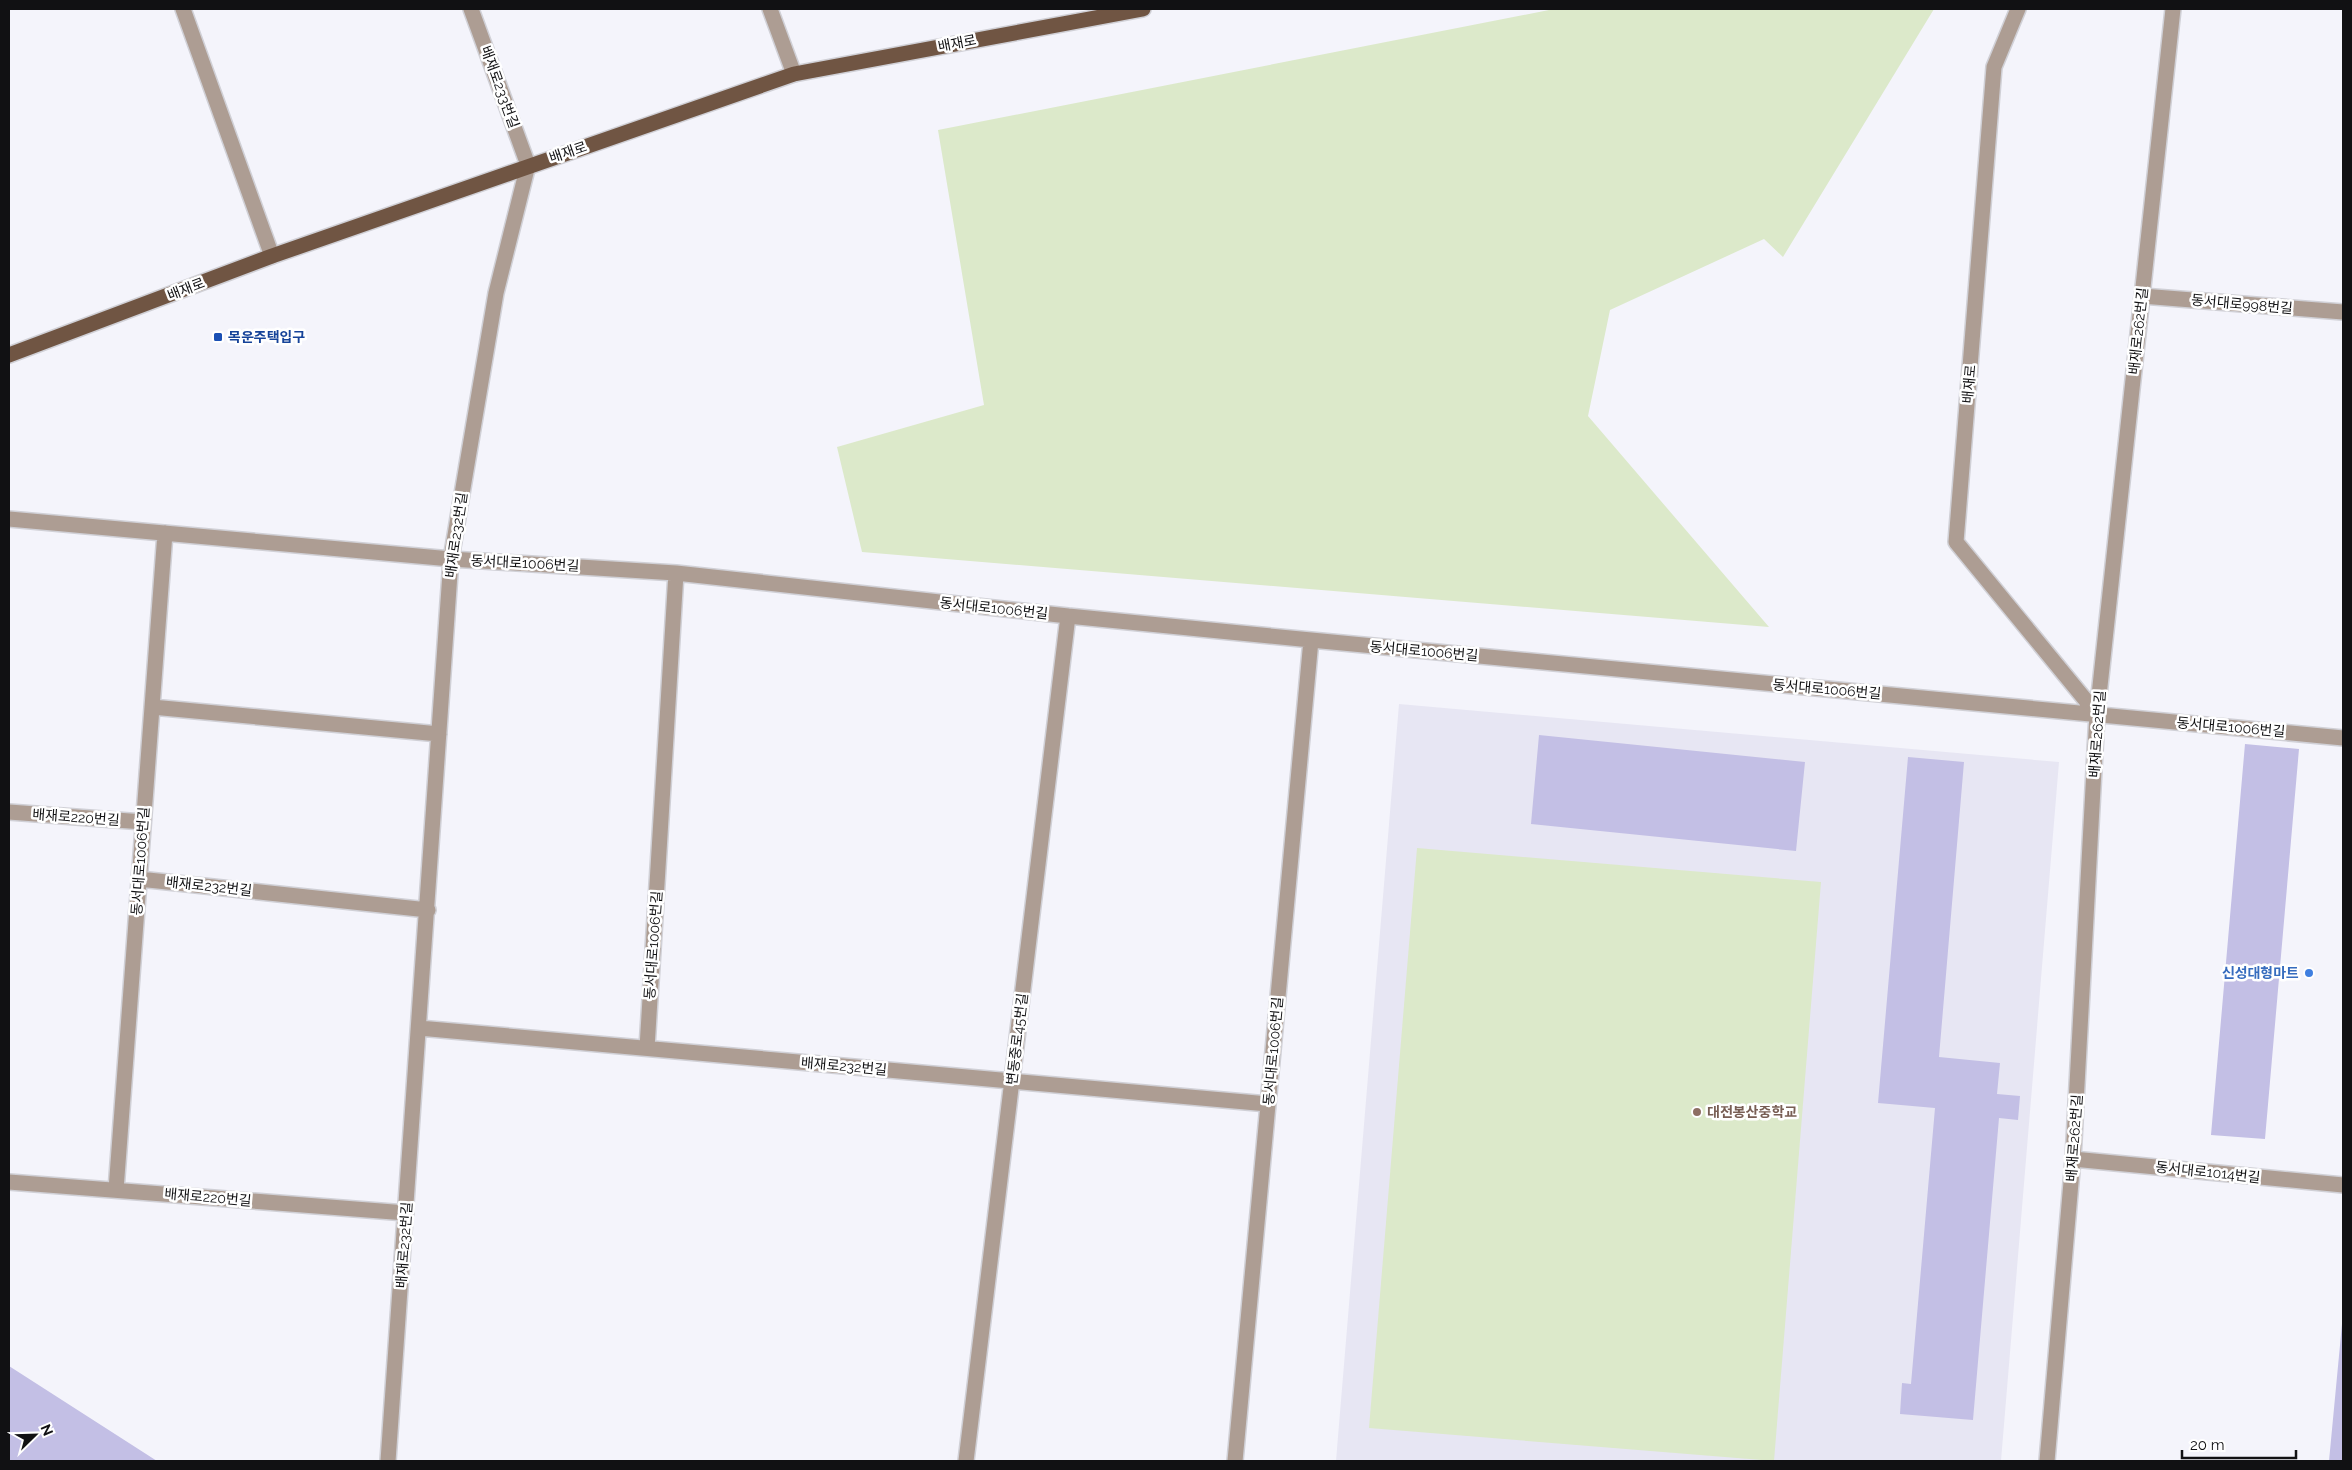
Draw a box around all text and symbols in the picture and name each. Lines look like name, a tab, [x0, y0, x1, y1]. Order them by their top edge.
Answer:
street label: 배재로	[937, 31, 978, 55]
street label: 배재로233번길	[478, 44, 522, 130]
street label: 배재로	[547, 138, 589, 166]
street label: 배재로	[165, 275, 207, 303]
street label: 배재로262번길	[2125, 287, 2151, 375]
street label: 동서대로998번길	[2190, 292, 2294, 316]
place label: 목운주택입구	[228, 329, 305, 345]
marker: 목운주택입구	[212, 331, 224, 343]
street label: 배재로	[1959, 364, 1979, 404]
street label: 배재로232번길	[442, 491, 470, 579]
street label: 동서대로1006번길	[470, 552, 580, 574]
street label: 동서대로1006번길	[939, 594, 1049, 622]
street label: 동서대로1006번길	[1369, 638, 1479, 664]
street label: 동서대로1006번길	[1772, 676, 1882, 702]
street label: 배재로262번길	[2086, 690, 2108, 778]
street label: 동서대로1006번길	[2176, 714, 2286, 740]
street label: 배재로220번길	[32, 806, 120, 828]
street label: 동서대로1006번길	[128, 806, 152, 916]
street label: 배재로232번길	[165, 874, 253, 898]
street label: 동서대로1006번길	[641, 890, 665, 1000]
place label: 신성대형마트	[2222, 965, 2299, 981]
marker: 신성대형마트	[2303, 967, 2315, 979]
street label: 변동중로45번길	[1003, 992, 1031, 1086]
street label: 동서대로1006번길	[1260, 996, 1286, 1106]
street label: 배재로232번길	[800, 1054, 888, 1078]
street label: 배재로262번길	[2063, 1094, 2085, 1182]
place label: 대전봉산중학교	[1707, 1104, 1797, 1120]
marker: 대전봉산중학교	[1691, 1106, 1703, 1118]
street label: 동서대로1014번길	[2155, 1159, 2261, 1185]
street label: 배재로220번길	[164, 1185, 252, 1209]
street label: 배재로232번길	[393, 1201, 415, 1289]
north arrow	[10, 1410, 60, 1460]
text: N	[38, 1422, 56, 1438]
scale bar	[2182, 1428, 2296, 1460]
text: 20 m	[2190, 1436, 2225, 1454]

